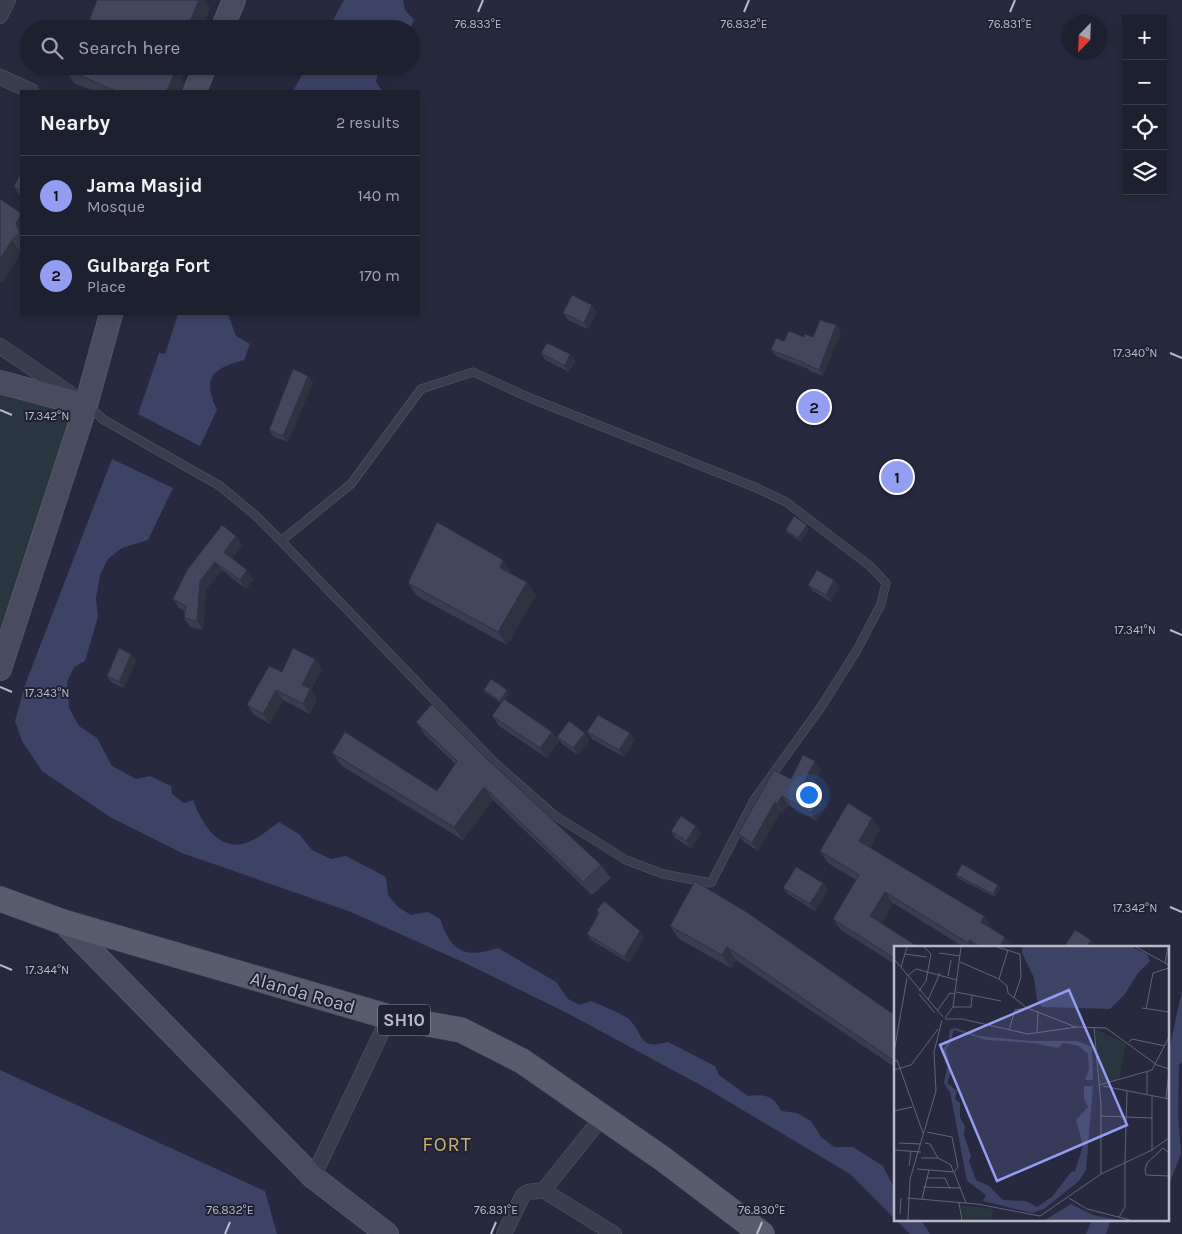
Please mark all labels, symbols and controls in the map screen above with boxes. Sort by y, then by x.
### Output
north arrow [1062,15,1107,60]
map controls [1122,15,1167,195]
button: + [1122,15,1167,60]
text: 76.833°E [454,17,502,31]
text: 76.832°E [721,17,767,31]
text: 76.831°E [988,17,1032,31]
search box [20,20,420,75]
icon: search [38,34,66,62]
text: Search here [78,37,180,59]
button: − [1122,60,1167,105]
button: locate [1122,105,1167,150]
text: Nearby [40,111,110,135]
text: 2 results [336,113,400,132]
button: layers [1122,150,1167,195]
text: Jama Masjid [87,175,203,197]
text: 1 [53,186,59,205]
text: 140 m [358,186,400,205]
text: Mosque [87,197,145,216]
text: Gulbarga Fort [87,255,210,277]
text: 2 [51,266,61,285]
text: 170 m [359,266,400,285]
text: Place [87,277,126,296]
text: 17.340°N [1113,346,1157,360]
pin: 2 [798,388,830,426]
text: 17.342°N [25,409,69,423]
pin: 1 [881,458,913,496]
text: 17.341°N [1114,623,1156,637]
text: 17.343°N [25,686,69,700]
your location [796,782,822,808]
text: 17.342°N [1113,901,1157,915]
inset map [894,946,1170,1222]
text: 17.344°N [25,963,69,977]
street label: Alanda Road [248,967,358,1018]
road number: SH10 [378,1004,430,1036]
district label: FORT [422,1133,472,1156]
text: 76.832°E [207,1203,253,1217]
text: 76.831°E [474,1203,518,1217]
text: 76.830°E [738,1203,786,1217]

